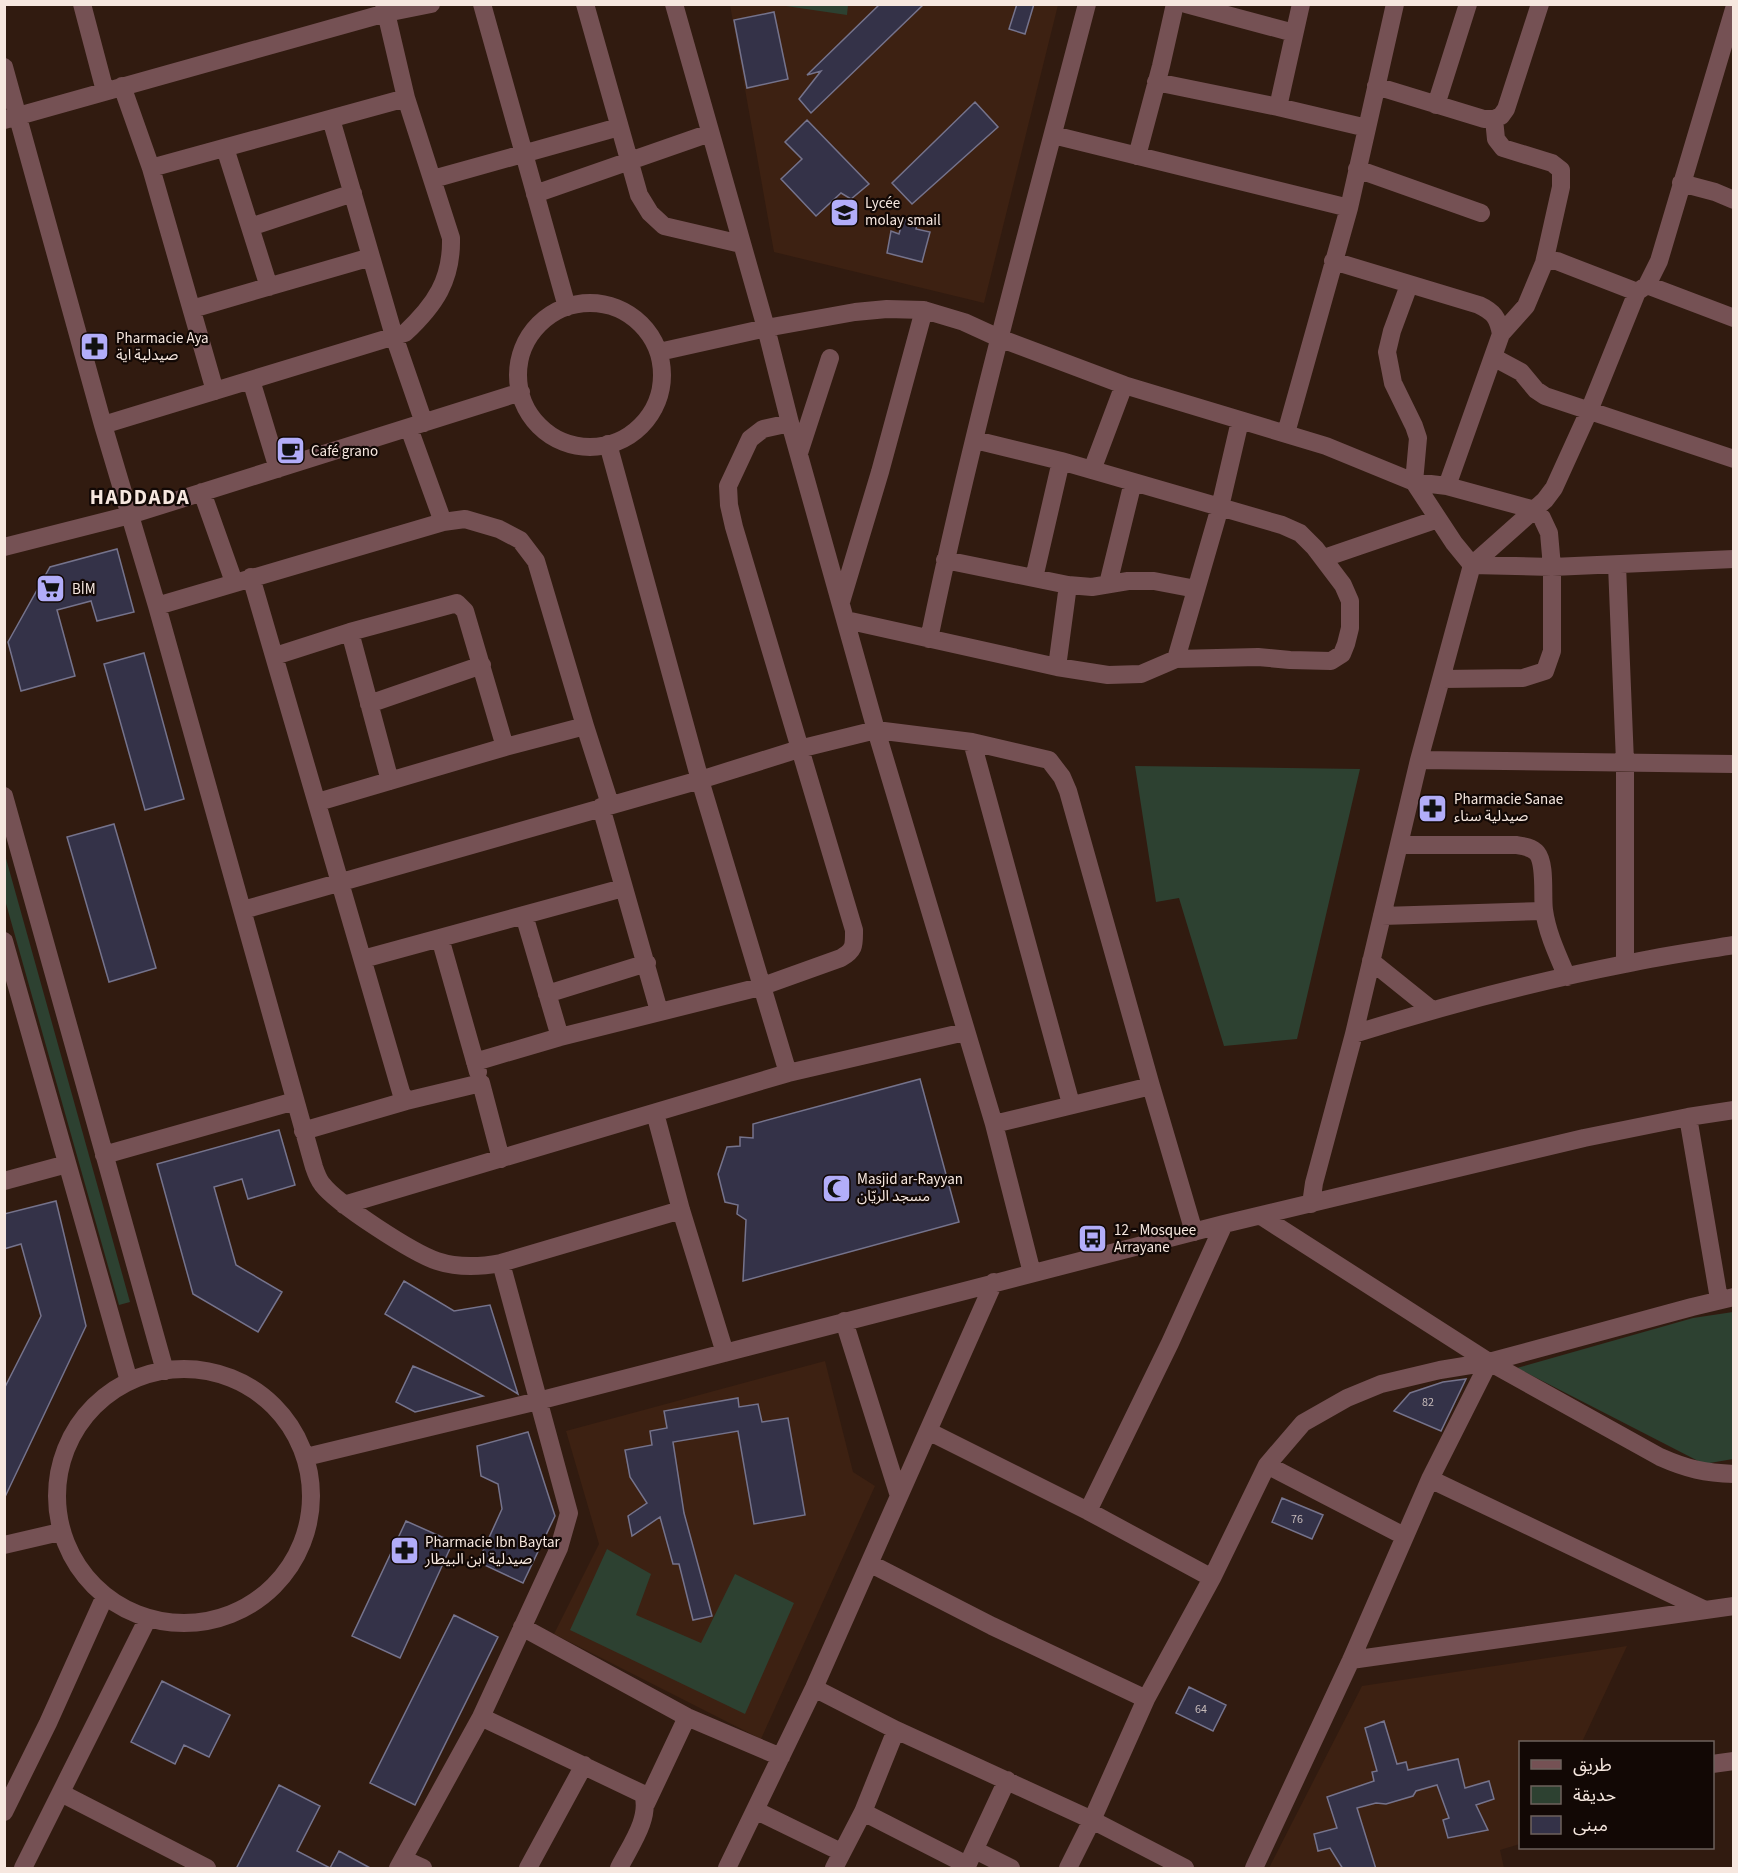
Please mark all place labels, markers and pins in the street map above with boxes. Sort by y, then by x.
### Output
place label: Lycée molay smail [865,193,941,231]
school or university icon: Lycée molay smail [828,196,860,228]
place label: Pharmacie Aya صيدلية اية [116,328,209,366]
pharmacy icon: Pharmacie Aya صيدلية اية [79,331,111,363]
cafe icon: Café grano [274,435,306,467]
place label: Café grano [311,441,378,462]
supermarket icon: BİM [35,573,67,605]
place label: BİM [72,579,96,600]
place label: Pharmacie Sanae صيدلية سناء [1454,789,1563,827]
pharmacy icon: Pharmacie Sanae صيدلية سناء [1417,792,1449,824]
place label: Masjid ar-Rayyan مسجد الريّان [857,1169,963,1207]
mosque icon: Masjid ar-Rayyan مسجد الريّان [820,1172,852,1204]
place label: 12 - Mosquee Arrayane [1114,1220,1196,1258]
bus stop icon: 12 - Mosquee Arrayane [1077,1223,1109,1255]
place label: Pharmacie Ibn Baytar صيدلية ابن البيطار [424,1532,561,1570]
pharmacy icon: Pharmacie Ibn Baytar صيدلية ابن البيطار [388,1535,420,1567]

